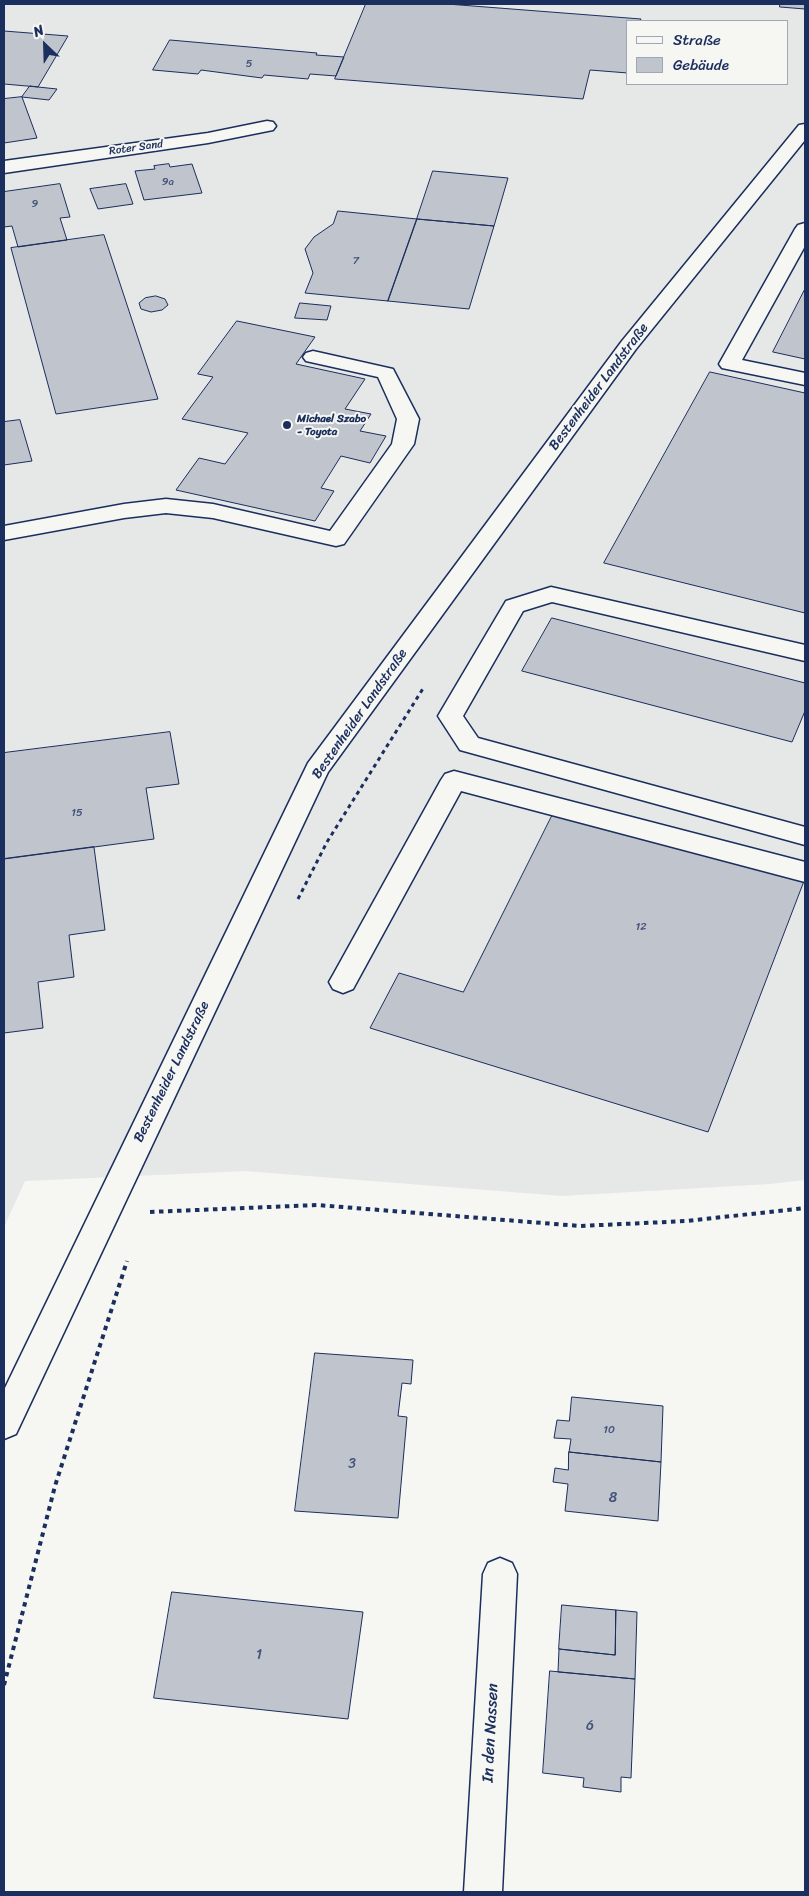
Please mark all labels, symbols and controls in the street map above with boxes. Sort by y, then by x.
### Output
text: N [29,17,48,44]
north arrow [20,20,70,70]
legend [626,20,789,85]
text: Straße [673,27,721,53]
text: Gebäude [673,52,729,78]
house number: 5 [246,57,252,71]
street label: Roter Sand [108,138,164,158]
house number: 9a [162,175,174,189]
house number: 9 [32,197,38,211]
house number: 7 [353,254,359,268]
street label: Bestenheider Landstraße [546,320,652,454]
place label: Michael Szabo - Toyota [297,412,366,438]
marker: Michael Szabo - Toyota [281,419,293,431]
street label: Bestenheider Landstraße [309,646,411,782]
house number: 15 [71,806,83,820]
house number: 12 [635,920,647,934]
street label: Bestenheider Landstraße [131,999,213,1145]
house number: 10 [603,1423,615,1437]
house number: 3 [348,1456,356,1472]
house number: 8 [609,1490,617,1506]
house number: 1 [256,1647,262,1663]
street label: In den Nassen [479,1683,503,1783]
house number: 6 [586,1718,594,1734]

